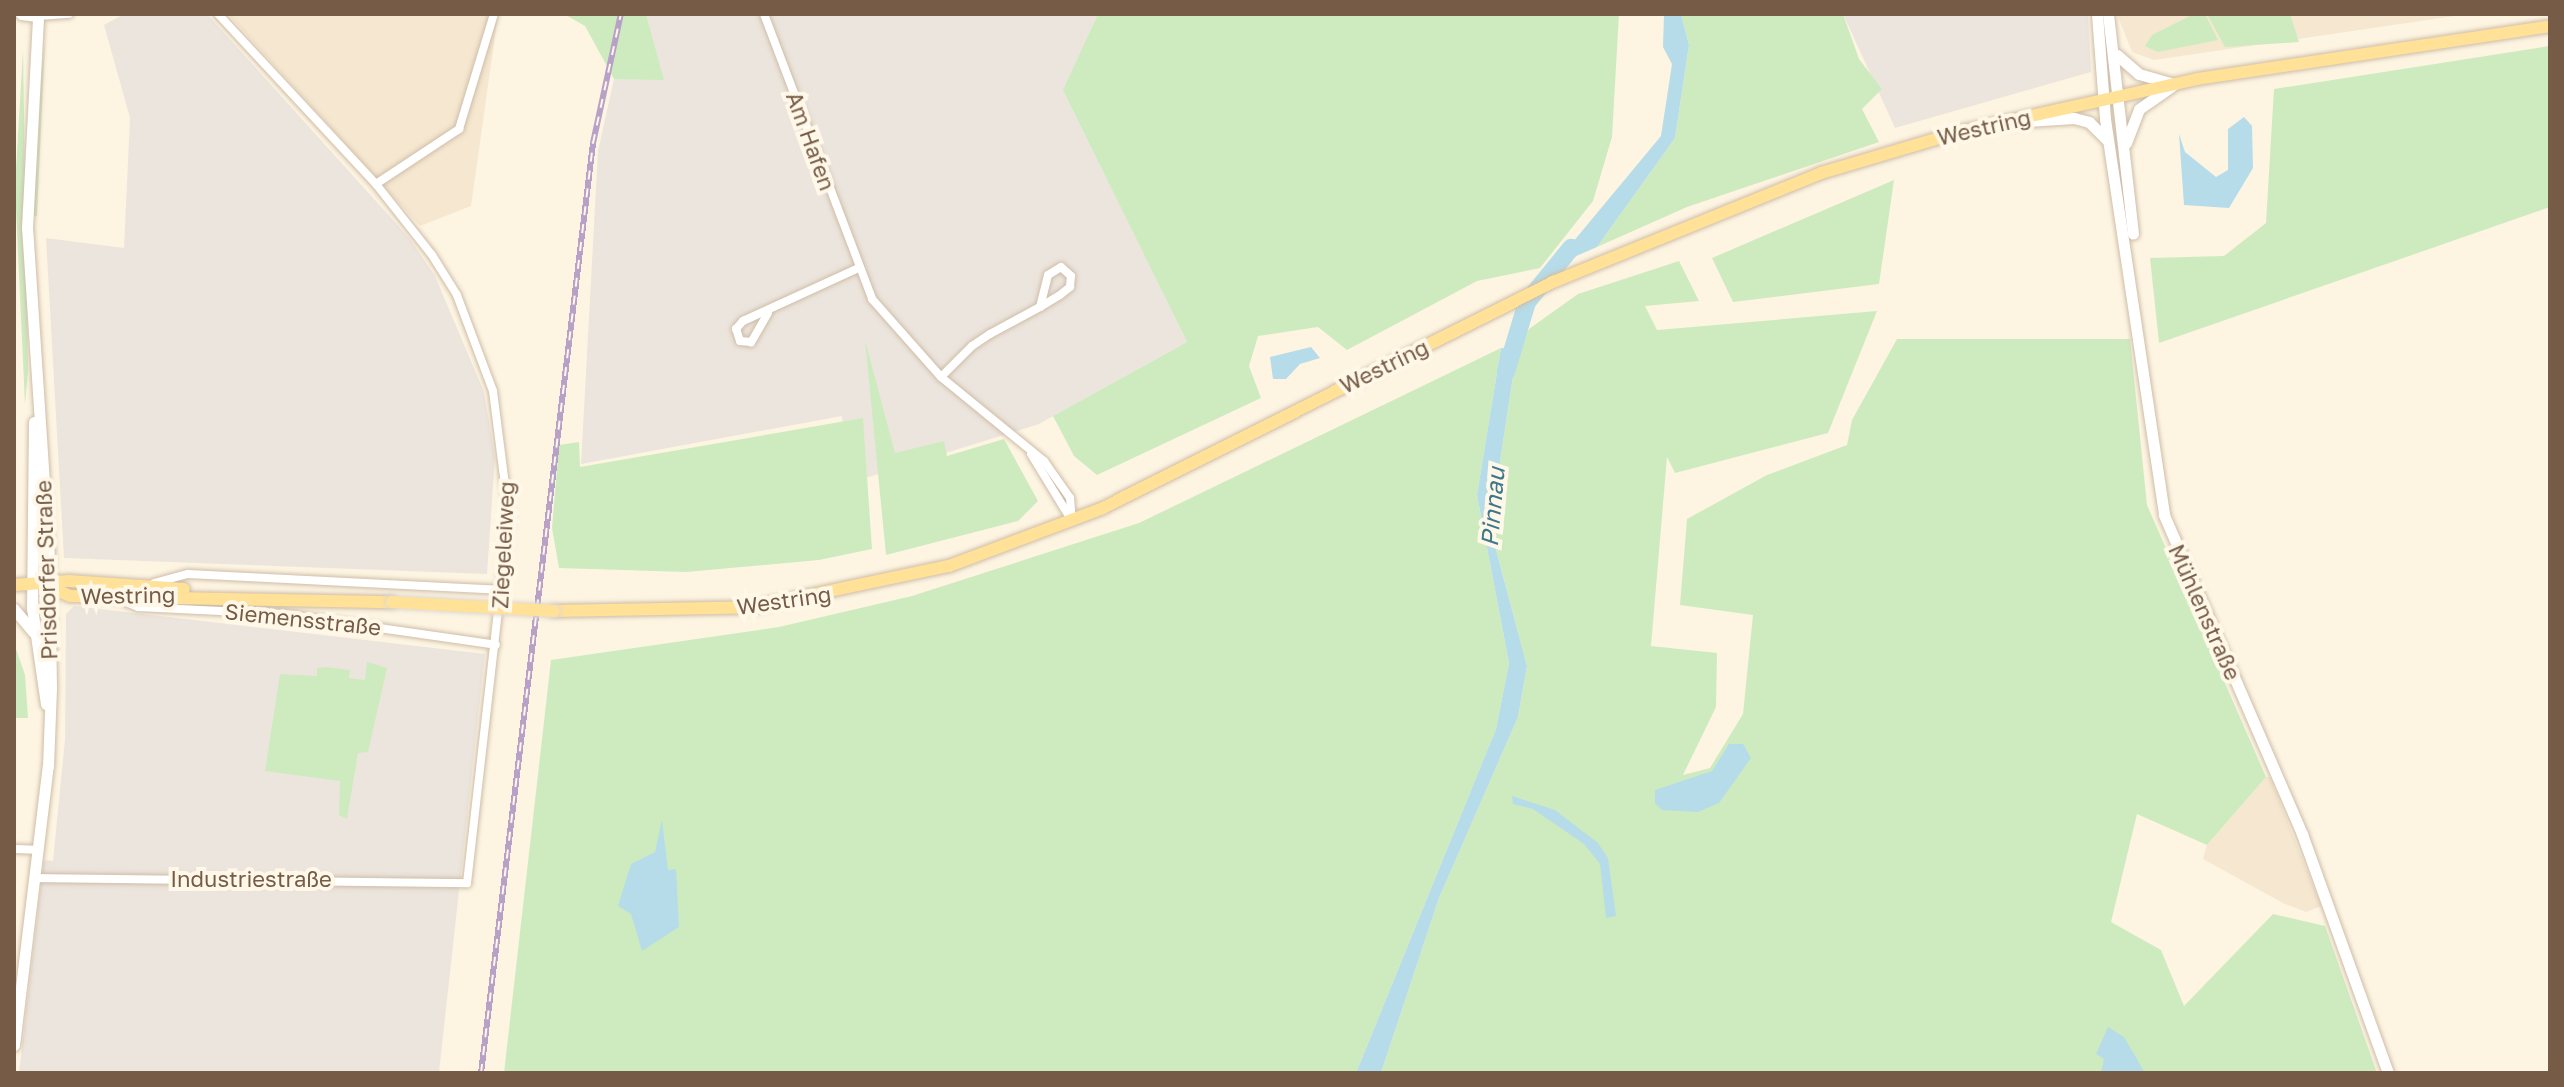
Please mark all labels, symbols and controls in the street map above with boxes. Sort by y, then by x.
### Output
street label: Am Hafen [781,88,841,194]
street label: Westring [1935,103,2033,151]
street label: Westring [1336,333,1432,399]
water label: Pinnau [1474,466,1510,548]
street label: Prisdorfer Straße [30,480,62,660]
street label: Ziegeleiweg [486,481,520,609]
street label: Mühlenstraße [2163,540,2247,684]
street label: Westring [735,580,833,620]
street label: Westring [80,581,176,609]
street label: Siemensstraße [224,598,382,640]
street label: Industriestraße [170,866,332,892]

